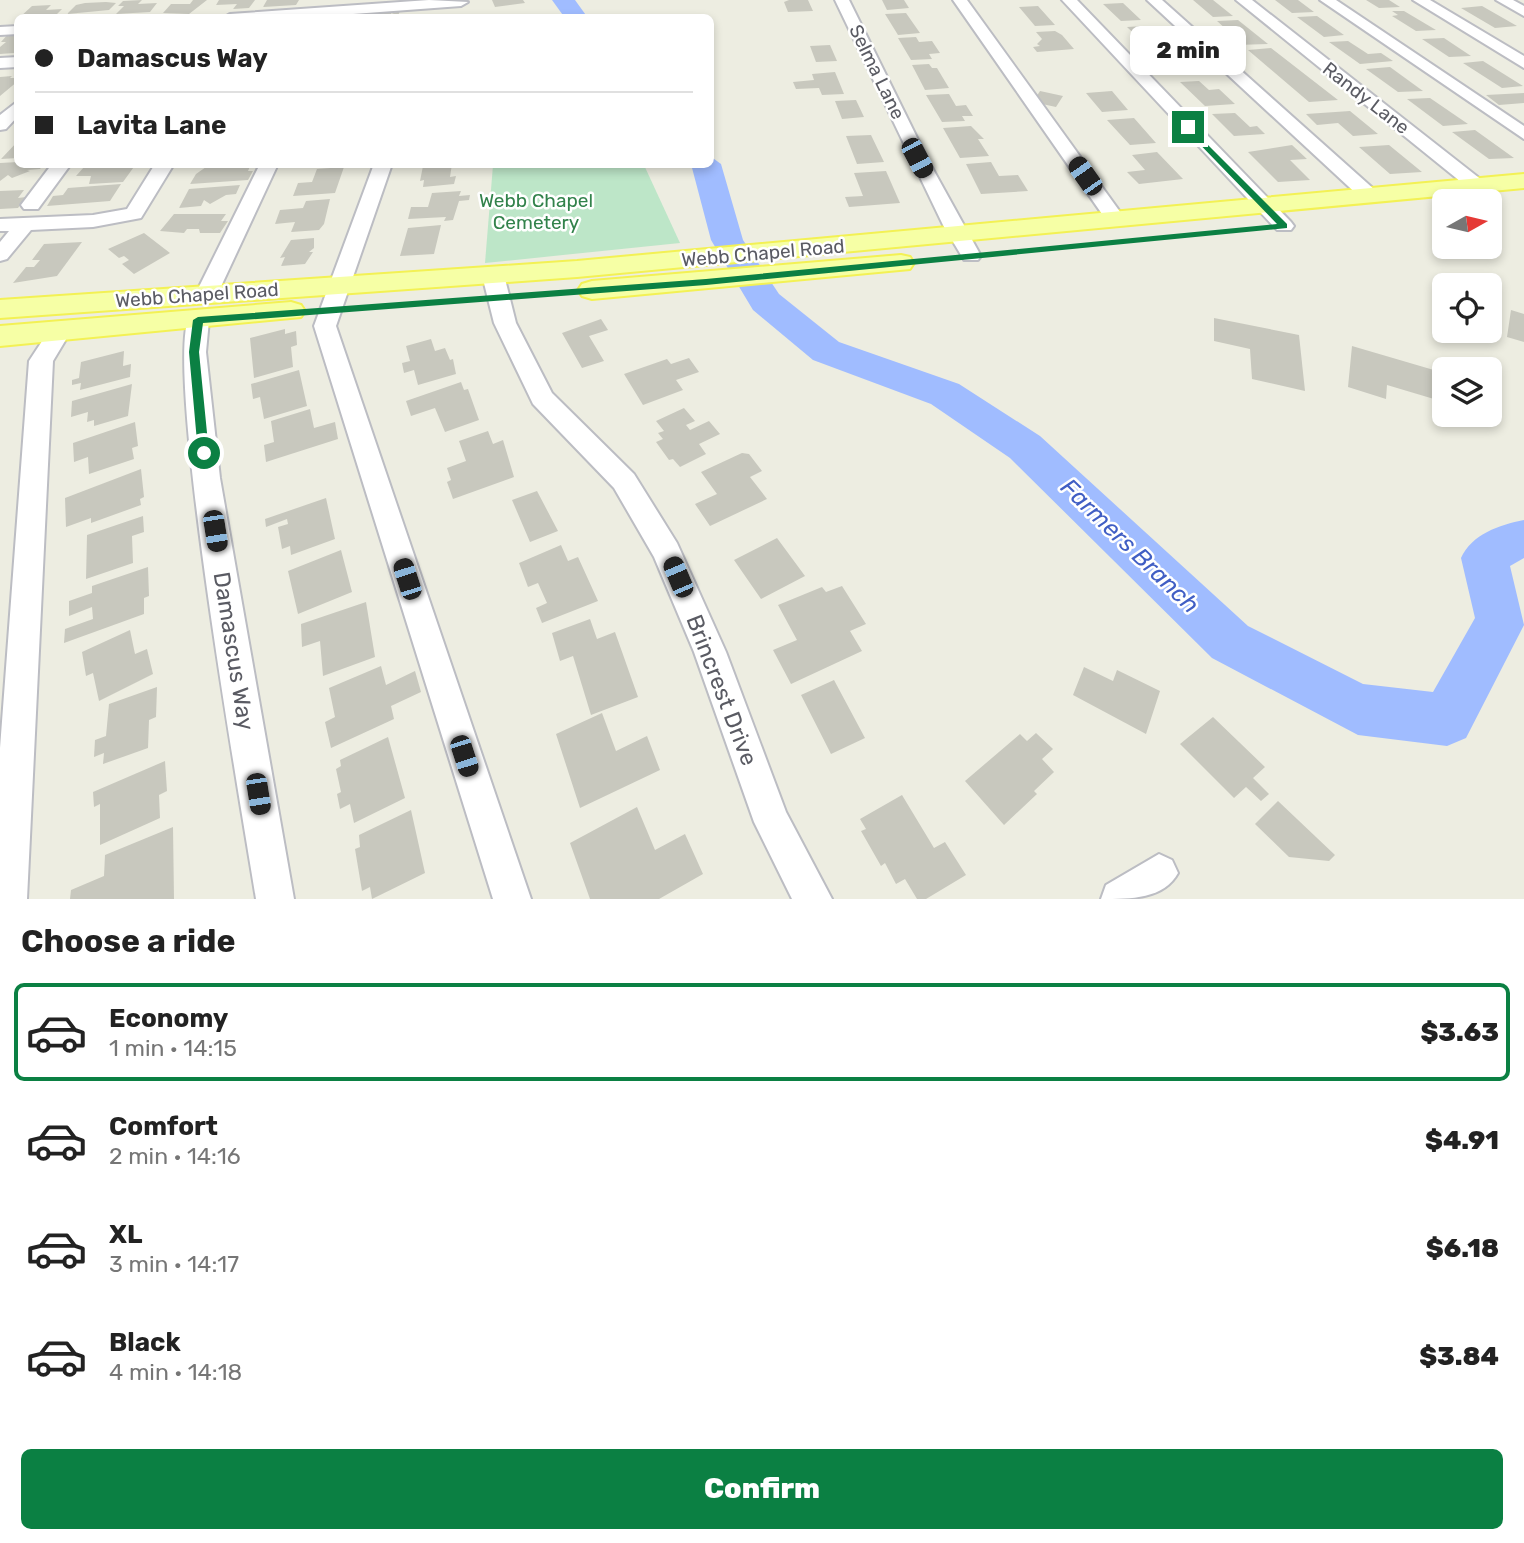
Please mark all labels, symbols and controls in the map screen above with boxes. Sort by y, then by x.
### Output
street label: Selma Lane [844,21,910,123]
callout: 2 min [1130,25,1246,74]
text: 2 min [1156,36,1220,64]
text: Damascus Way [77,43,268,74]
street label: Randy Lane [1318,57,1414,139]
text: Lavita Lane [77,110,226,141]
route end [1172,111,1204,143]
car [898,135,937,181]
car [1065,153,1106,199]
park label: Webb Chapel Cemetery [479,189,593,234]
north arrow [1432,189,1502,259]
map controls [1432,189,1502,427]
street label: Webb Chapel Road [680,234,846,272]
button: locate [1432,273,1502,343]
street label: Webb Chapel Road [115,278,279,312]
button: layers [1432,357,1502,427]
route start [188,437,220,469]
water label: Farmers Branch [1055,473,1205,619]
car [202,509,229,553]
car [661,554,696,600]
car [391,556,424,602]
street label: Damascus Way [208,570,260,732]
street label: Brincrest Drive [680,611,764,769]
car [448,733,481,779]
car [245,772,272,816]
text: Choose a ride [21,922,235,960]
icon: car [25,1001,88,1064]
text: Economy [109,1003,228,1034]
text: $3.63 [1420,1017,1499,1048]
text: 1 min · 14:15 [109,1034,237,1062]
icon: car [25,1109,88,1172]
text: Comfort [109,1111,218,1142]
text: $4.91 [1425,1125,1499,1156]
text: 2 min · 14:16 [109,1142,241,1170]
icon: car [25,1217,88,1280]
text: XL [109,1219,142,1250]
text: $6.18 [1426,1233,1499,1264]
text: 3 min · 14:17 [109,1250,239,1278]
icon: car [25,1325,88,1388]
text: Black [109,1327,181,1358]
text: $3.84 [1419,1341,1499,1372]
text: 4 min · 14:18 [109,1358,242,1386]
button: Confirm [21,1449,1503,1529]

